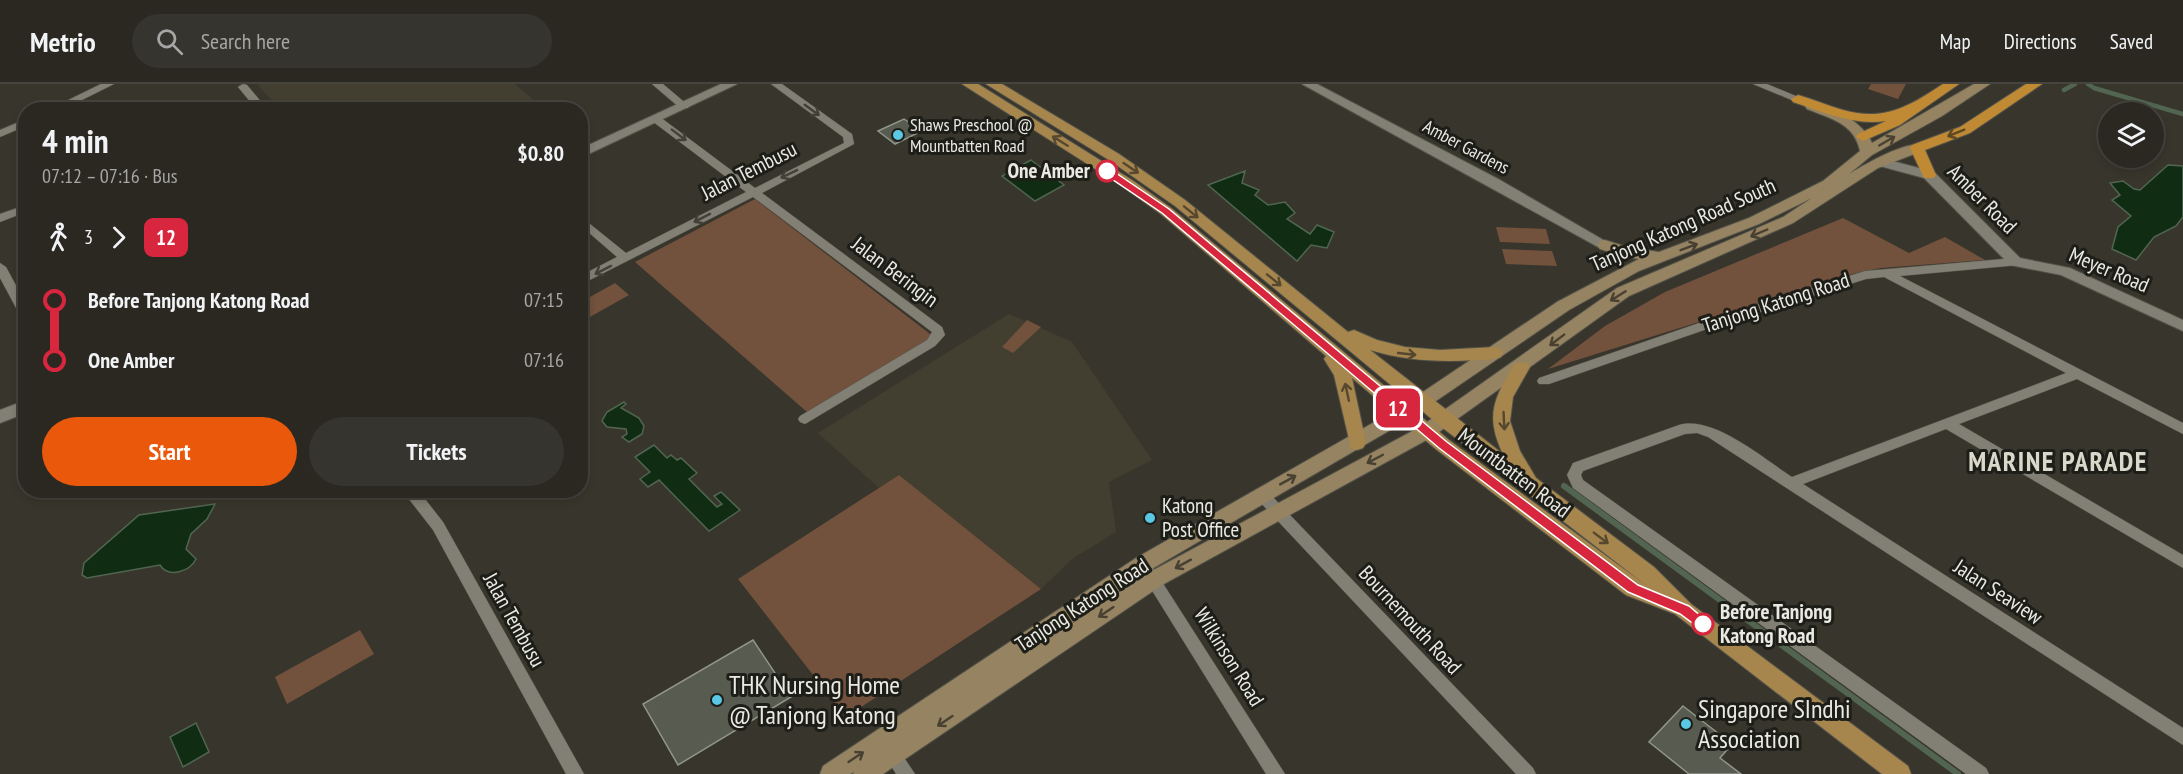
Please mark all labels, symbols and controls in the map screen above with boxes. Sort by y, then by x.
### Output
search box [132,14,552,68]
text: Metrio [30,23,96,60]
icon: search [153,25,186,58]
text: Search here [201,27,290,55]
text: Map [1940,28,1971,55]
text: Directions [2004,28,2077,55]
text: Saved [2110,28,2153,55]
map controls [2098,102,2164,168]
button: layers [2098,102,2164,168]
one-way arrow [803,104,819,116]
place label: Shaws Preschool @ Mountbatten Road [910,113,1033,157]
street label: Amber Gardens [1419,114,1513,179]
text: 4 min [42,119,109,162]
marker: Shaws Preschool @ Mountbatten Road [891,128,905,142]
one-way arrow [1948,128,1966,139]
one-way arrow [670,129,686,141]
one-way arrow [1052,134,1069,146]
one-way arrow [1878,134,1895,146]
street label: Jalan Tembusu [695,135,801,207]
text: $0.80 [517,139,564,167]
place label: One Amber [1007,157,1091,184]
street label: Amber Road [1942,158,2023,239]
marker: One Amber [1096,160,1118,182]
one-way arrow [1123,162,1139,174]
text: 07:12 – 07:16 · Bus [42,163,177,189]
one-way arrow [781,169,799,180]
street label: Tanjong Katong Road South [1586,172,1780,278]
one-way arrow [1182,205,1198,218]
one-way arrow [694,213,712,224]
icon: walk [42,221,75,254]
icon: forward [102,221,135,254]
text: 3 [84,224,93,250]
text: 12 [156,224,176,251]
one-way arrow [1751,228,1769,239]
street label: Jalan Beringin [846,230,944,313]
one-way arrow [1679,241,1698,252]
street label: Meyer Road [2065,241,2153,298]
one-way arrow [594,264,612,276]
street label: Tanjong Katong Road [1699,266,1853,339]
one-way arrow [1266,273,1282,286]
text: Before Tanjong Katong Road [88,286,309,314]
text: 07:15 [524,287,564,313]
one-way arrow [1610,290,1627,302]
one-way arrow [1549,333,1565,346]
text: One Amber [88,346,174,374]
text: 07:16 [524,347,564,373]
one-way arrow [1396,349,1416,360]
one-way arrow [1341,383,1352,403]
line badge: 12 [1371,388,1425,428]
text: 12 [1388,395,1408,422]
one-way arrow [1498,410,1509,430]
button: Start [42,417,297,486]
button: Tickets [309,417,564,486]
street label: Mountbatten Road [1453,422,1576,524]
district label: MARINE PARADE [1968,444,2148,478]
one-way arrow [1366,454,1384,465]
one-way arrow [1279,474,1296,486]
place label: Katong Post Office [1162,492,1239,543]
marker: Katong Post Office [1143,511,1157,525]
one-way arrow [1592,532,1608,545]
street label: Tanjong Katong Road [1010,552,1153,658]
street label: Jalan Seaview [1948,552,2048,630]
one-way arrow [1174,559,1192,570]
street label: Bournemouth Road [1353,560,1468,680]
street label: Jalan Tembusu [477,567,551,672]
place label: Before Tanjong Katong Road [1720,598,1832,649]
street label: Wilkinson Road [1189,602,1270,711]
one-way arrow [1099,606,1115,618]
marker: Before Tanjong Katong Road [1692,613,1714,635]
place label: THK Nursing Home @ Tanjong Katong [729,668,900,731]
place label: Singapore SIndhi Association [1698,692,1851,755]
marker: THK Nursing Home @ Tanjong Katong [710,693,724,707]
one-way arrow [936,715,953,728]
marker: Singapore SIndhi Association [1679,717,1693,731]
one-way arrow [847,751,864,763]

